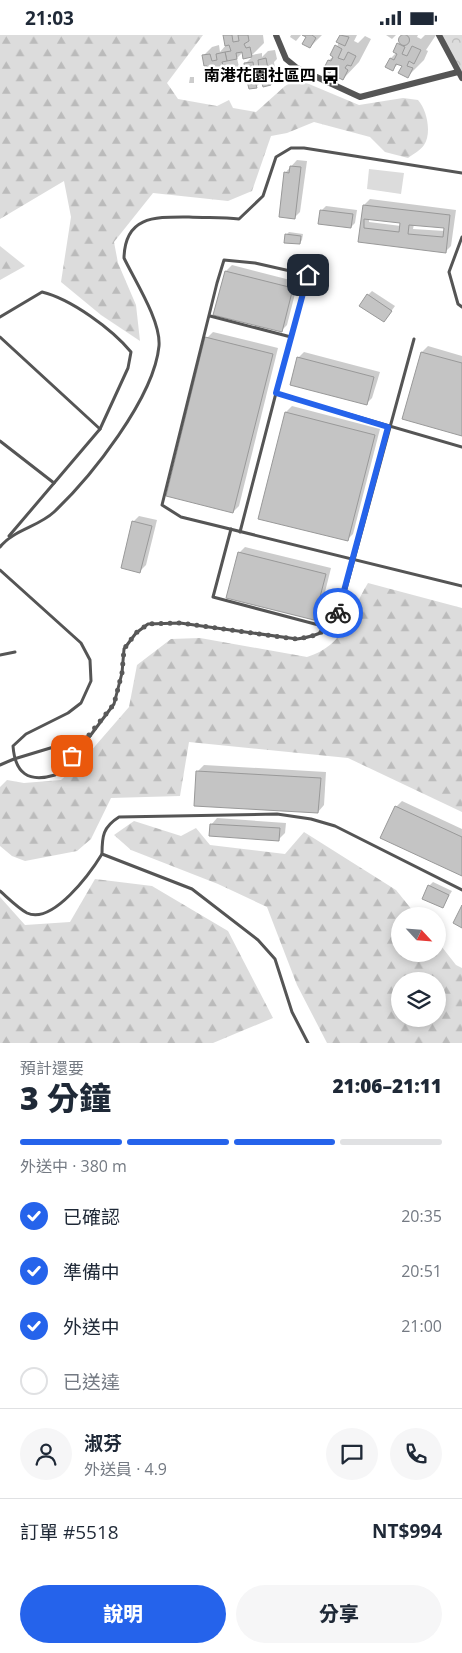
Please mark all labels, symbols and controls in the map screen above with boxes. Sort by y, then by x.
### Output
text: 21:03 [25,5,74,31]
place label: 南港花園社區四 [204,64,316,86]
bus stop icon: 南港花園社區四 [320,65,340,85]
pin [287,254,329,296]
icon: home [294,261,322,289]
courier [313,588,363,638]
icon: bike [324,599,352,627]
pin [51,735,93,777]
icon: bag [58,742,86,770]
north arrow [391,907,446,963]
map controls [391,907,446,1027]
button: layers [391,972,446,1027]
text: 預計還要 [20,1057,84,1079]
text: 21:06–21:11 [332,1073,442,1099]
text: 3 分鐘 [20,1076,111,1119]
text: 外送中 · 380 m [20,1155,127,1177]
icon: check [20,1202,48,1230]
text: 已確認 [63,1204,120,1230]
text: 20:35 [401,1205,442,1227]
icon: check [20,1257,48,1285]
text: 準備中 [63,1259,120,1285]
text: 20:51 [401,1260,442,1282]
icon: check [20,1312,48,1340]
text: 外送中 [63,1314,120,1340]
text: 21:00 [401,1315,442,1337]
text: 已送達 [63,1369,120,1395]
button: person [20,1428,72,1480]
button: chat [326,1428,378,1480]
button: phone [390,1428,442,1480]
text: 淑芬 [84,1430,122,1456]
text: 外送員 · 4.9 [84,1458,167,1480]
text: NT$994 [372,1518,442,1544]
text: 訂單 #5518 [20,1519,119,1545]
button: 說明 [20,1585,226,1643]
button: 分享 [236,1585,442,1643]

